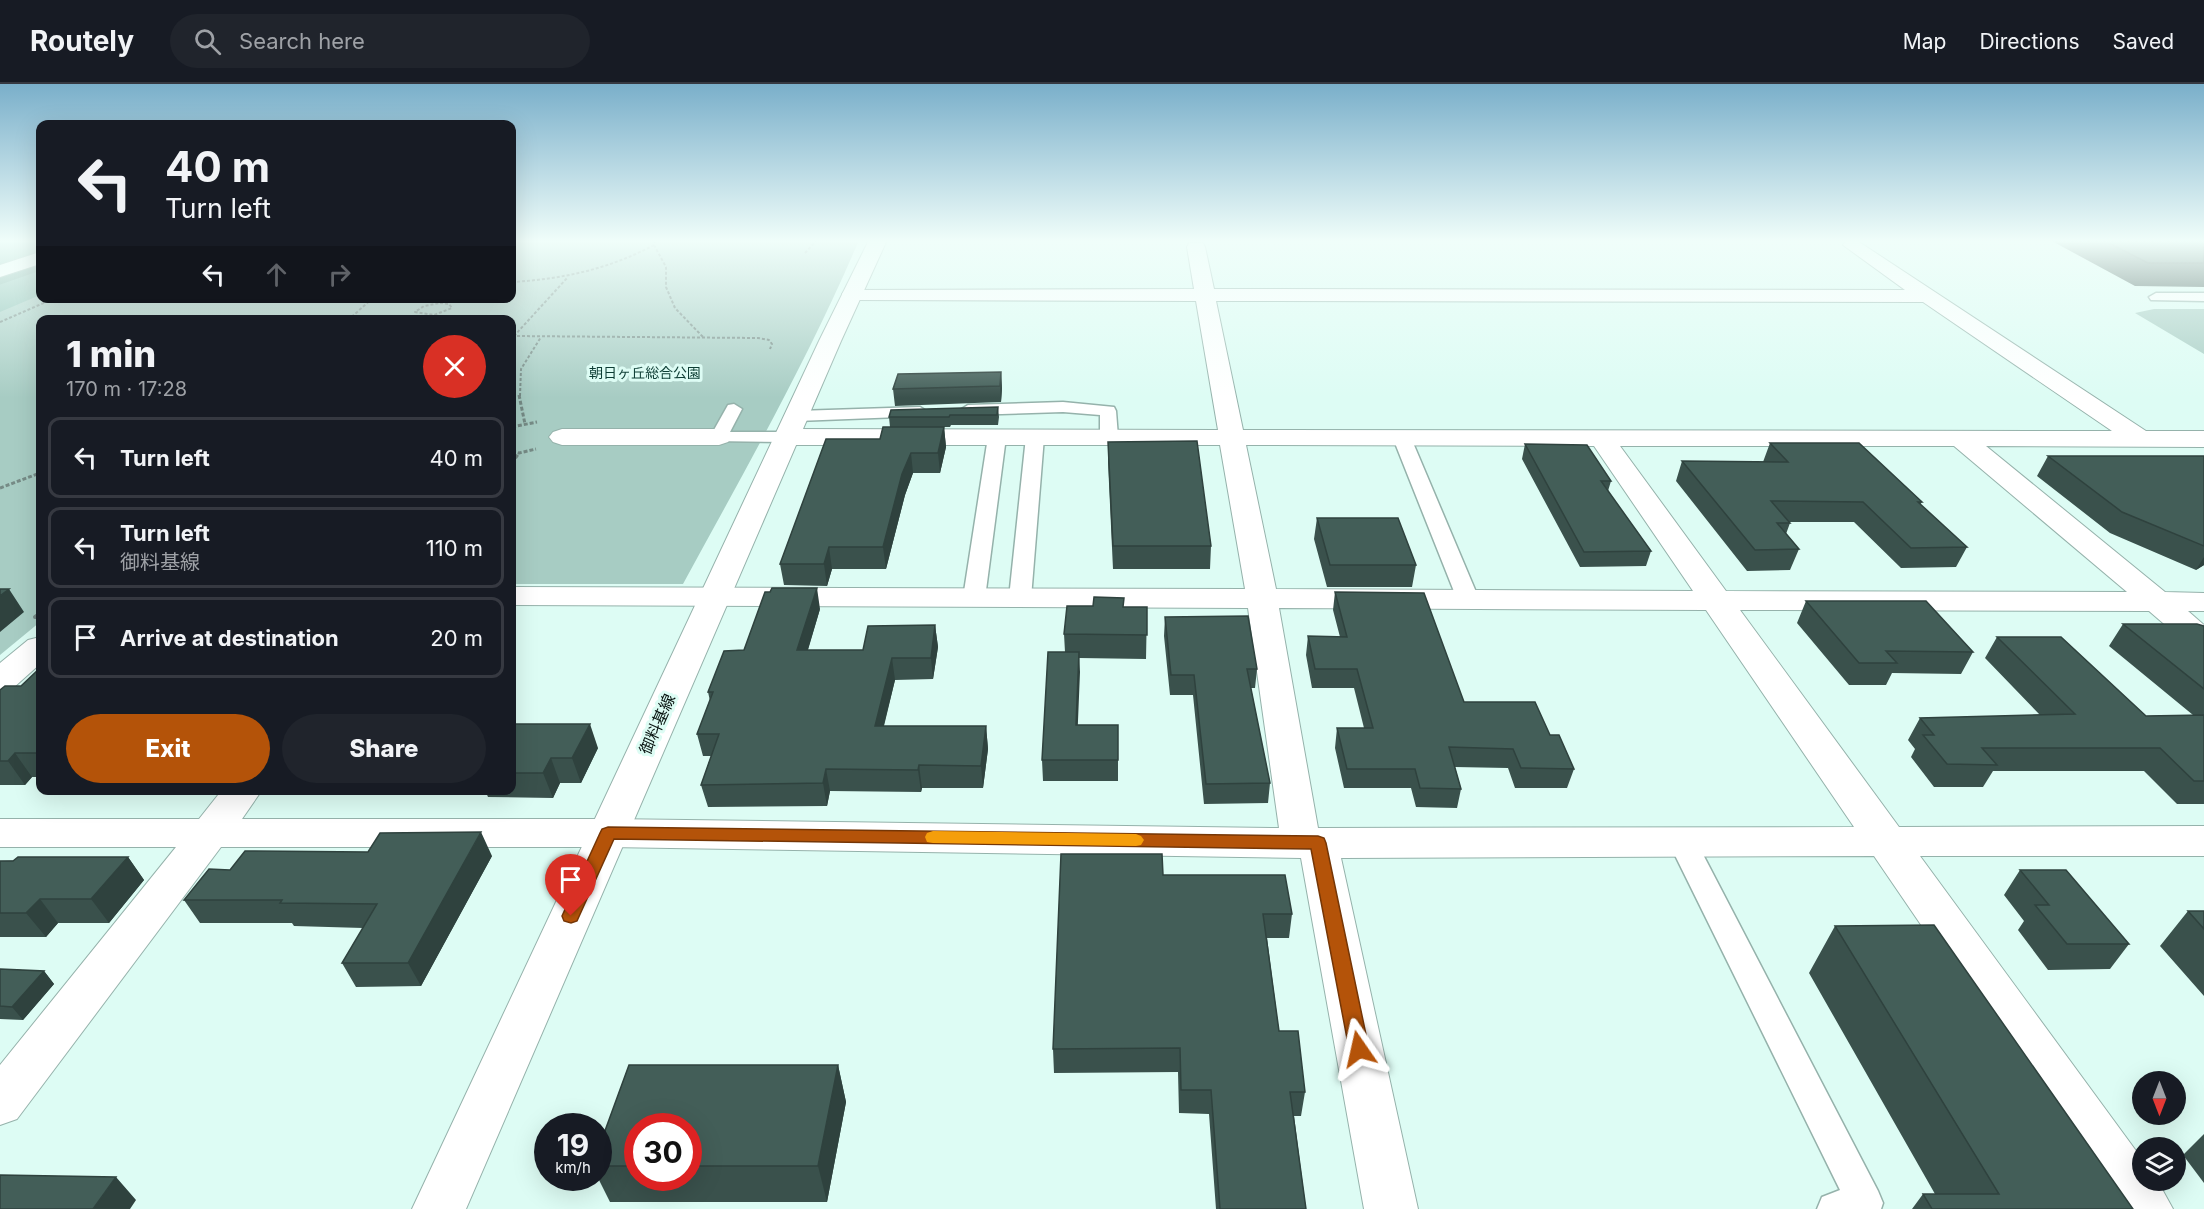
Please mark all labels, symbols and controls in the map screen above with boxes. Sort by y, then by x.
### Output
search box [170,14,590,68]
text: Routely [30,24,134,58]
icon: search [191,25,224,58]
text: Search here [239,28,365,54]
text: Map [1903,29,1946,54]
text: Directions [1979,29,2080,54]
text: Saved [2113,29,2174,54]
text: 40 m [165,141,270,192]
icon: left [66,144,144,222]
text: Turn left [165,192,271,225]
icon: left [197,258,230,291]
icon: ahead [260,258,293,291]
icon: right [323,258,356,291]
text: 1 min [66,332,156,376]
button: close [423,335,486,398]
park label: 朝日ヶ丘総合公園 [589,364,701,381]
text: 170 m · 17:28 [66,377,187,401]
icon: left [69,441,102,474]
text: Turn left [120,445,210,471]
text: 40 m [429,445,483,471]
text: Turn left [120,520,210,546]
icon: left [69,531,102,564]
text: 110 m [426,535,483,561]
text: 御料基線 [120,550,200,574]
icon: arrive [69,621,102,654]
text: Arrive at destination [120,625,339,651]
text: 20 m [430,625,483,651]
street label: 御料基線 [635,691,679,757]
button: Exit [66,714,270,783]
button: Share [282,714,486,783]
pin [545,854,596,916]
icon: arrive [554,863,587,896]
position arrow [1327,1017,1391,1081]
north arrow [2132,1071,2186,1125]
map controls [2132,1071,2186,1191]
speed limit sign: 30 [624,1113,702,1191]
text: 19 [557,1127,589,1163]
button: layers [2132,1137,2186,1191]
text: km/h [555,1158,591,1177]

